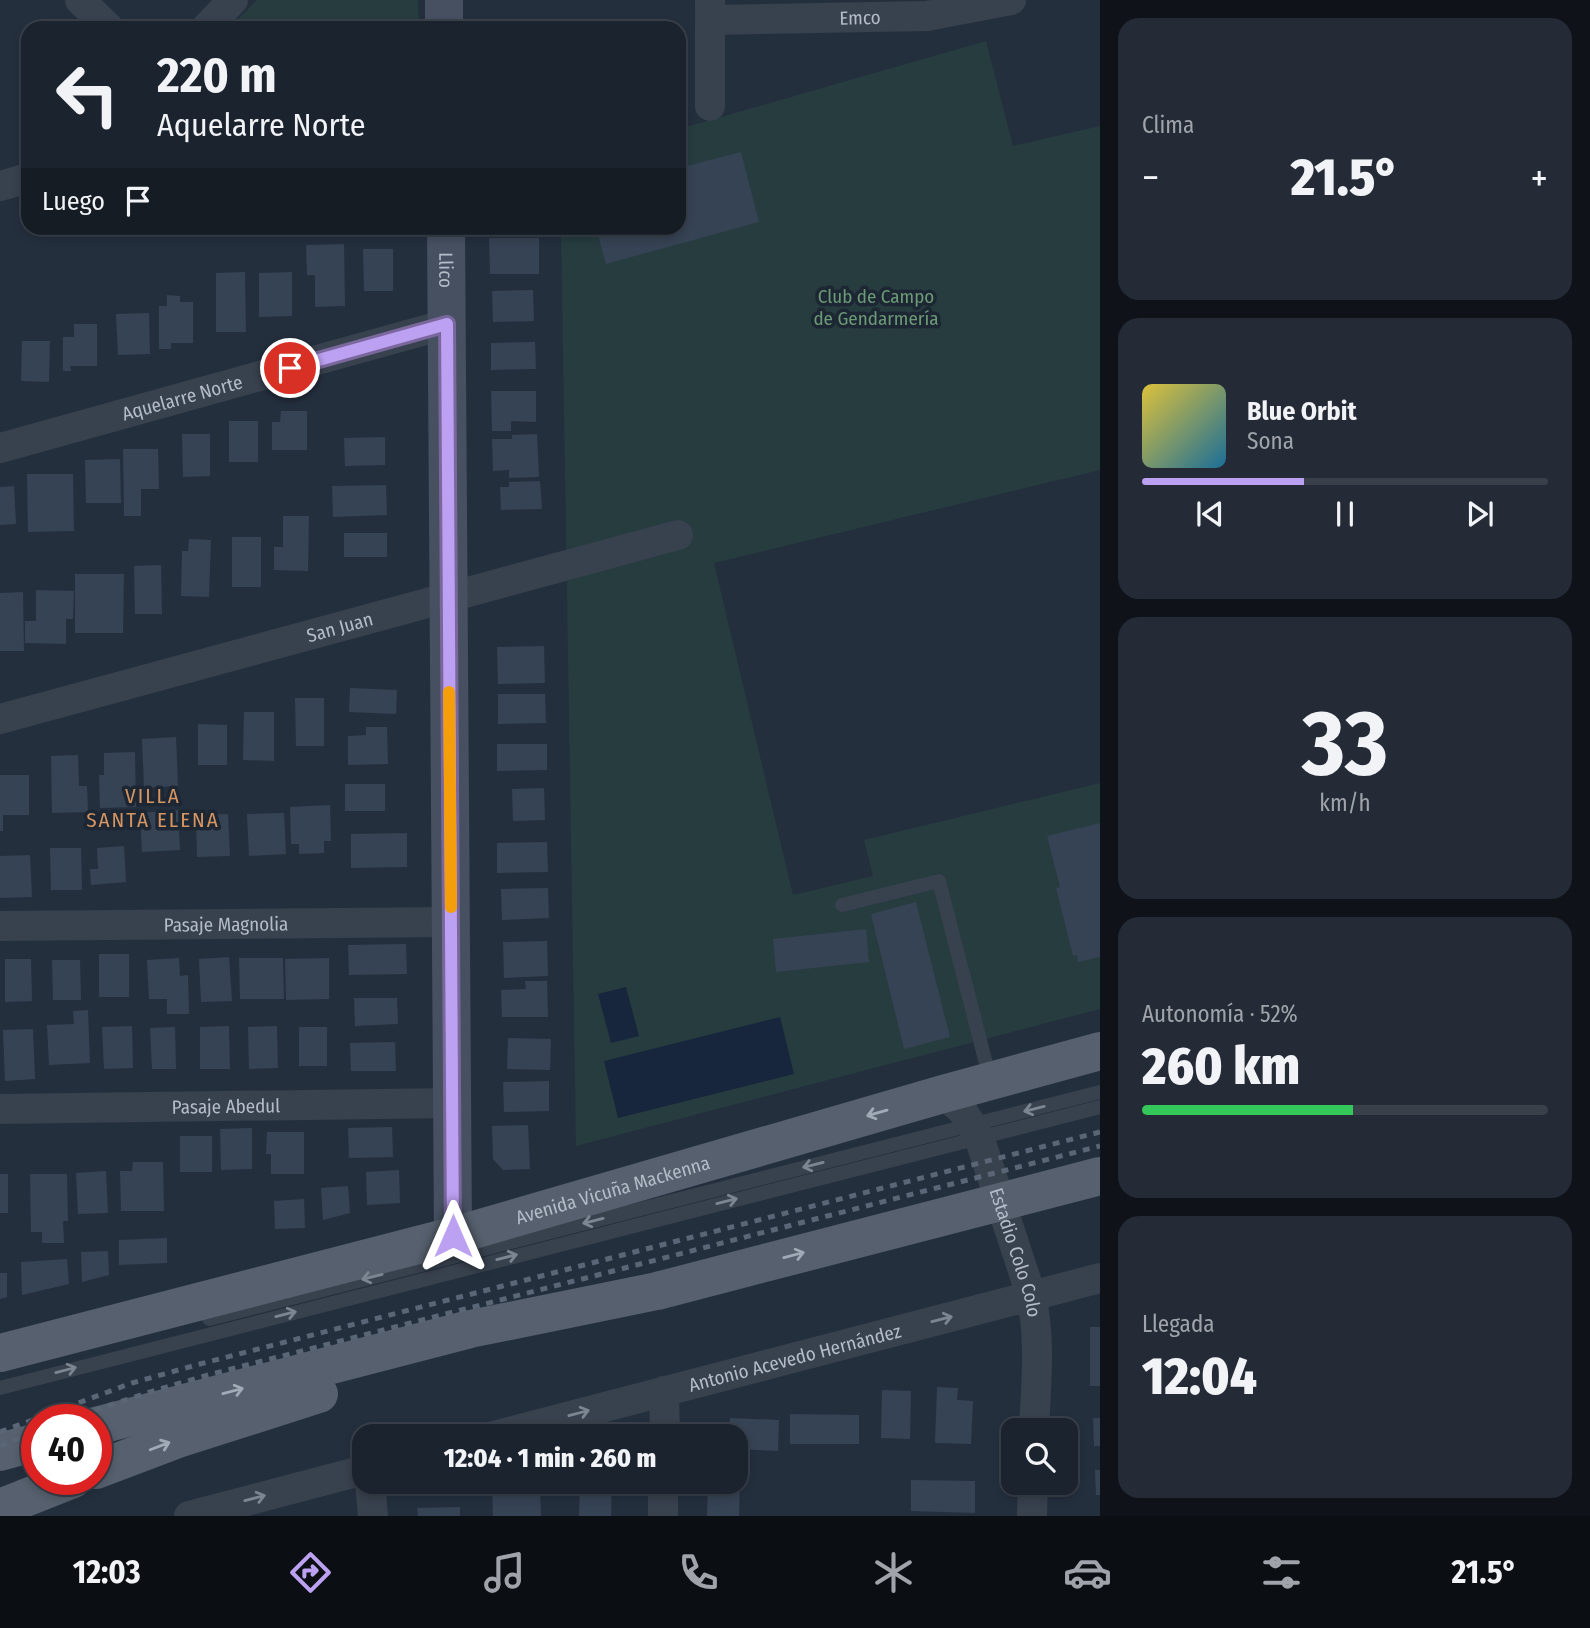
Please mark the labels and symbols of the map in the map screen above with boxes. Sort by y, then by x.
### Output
street label: Emco [839,6,881,30]
street label: Llico [434,252,457,288]
park label: Club de Campo de Gendarmería [813,285,939,330]
pin [260,338,320,398]
street label: Aquelarre Norte [119,370,245,426]
street label: San Juan [304,607,376,647]
district label: VILLA SANTA ELENA [86,783,220,833]
street label: Pasaje Magnolia [164,912,288,937]
street label: Pasaje Abedul [172,1094,280,1119]
one-way arrow [1023,1103,1046,1116]
one-way arrow [867,1107,889,1120]
street label: Avenida Vicuña Mackenna [513,1151,713,1229]
one-way arrow [802,1159,825,1172]
street label: Estadio Colo Colo [984,1185,1046,1319]
one-way arrow [715,1194,738,1207]
position arrow [416,1199,490,1273]
one-way arrow [582,1215,605,1228]
one-way arrow [782,1248,805,1261]
one-way arrow [495,1250,518,1263]
one-way arrow [362,1271,384,1284]
one-way arrow [274,1307,297,1320]
one-way arrow [930,1312,953,1325]
street label: Antonio Acevedo Hernández [686,1319,904,1397]
one-way arrow [54,1363,77,1376]
one-way arrow [222,1384,244,1397]
speed limit sign: 40 [21,1404,112,1495]
one-way arrow [568,1406,590,1419]
one-way arrow [149,1438,170,1451]
one-way arrow [244,1491,266,1504]

